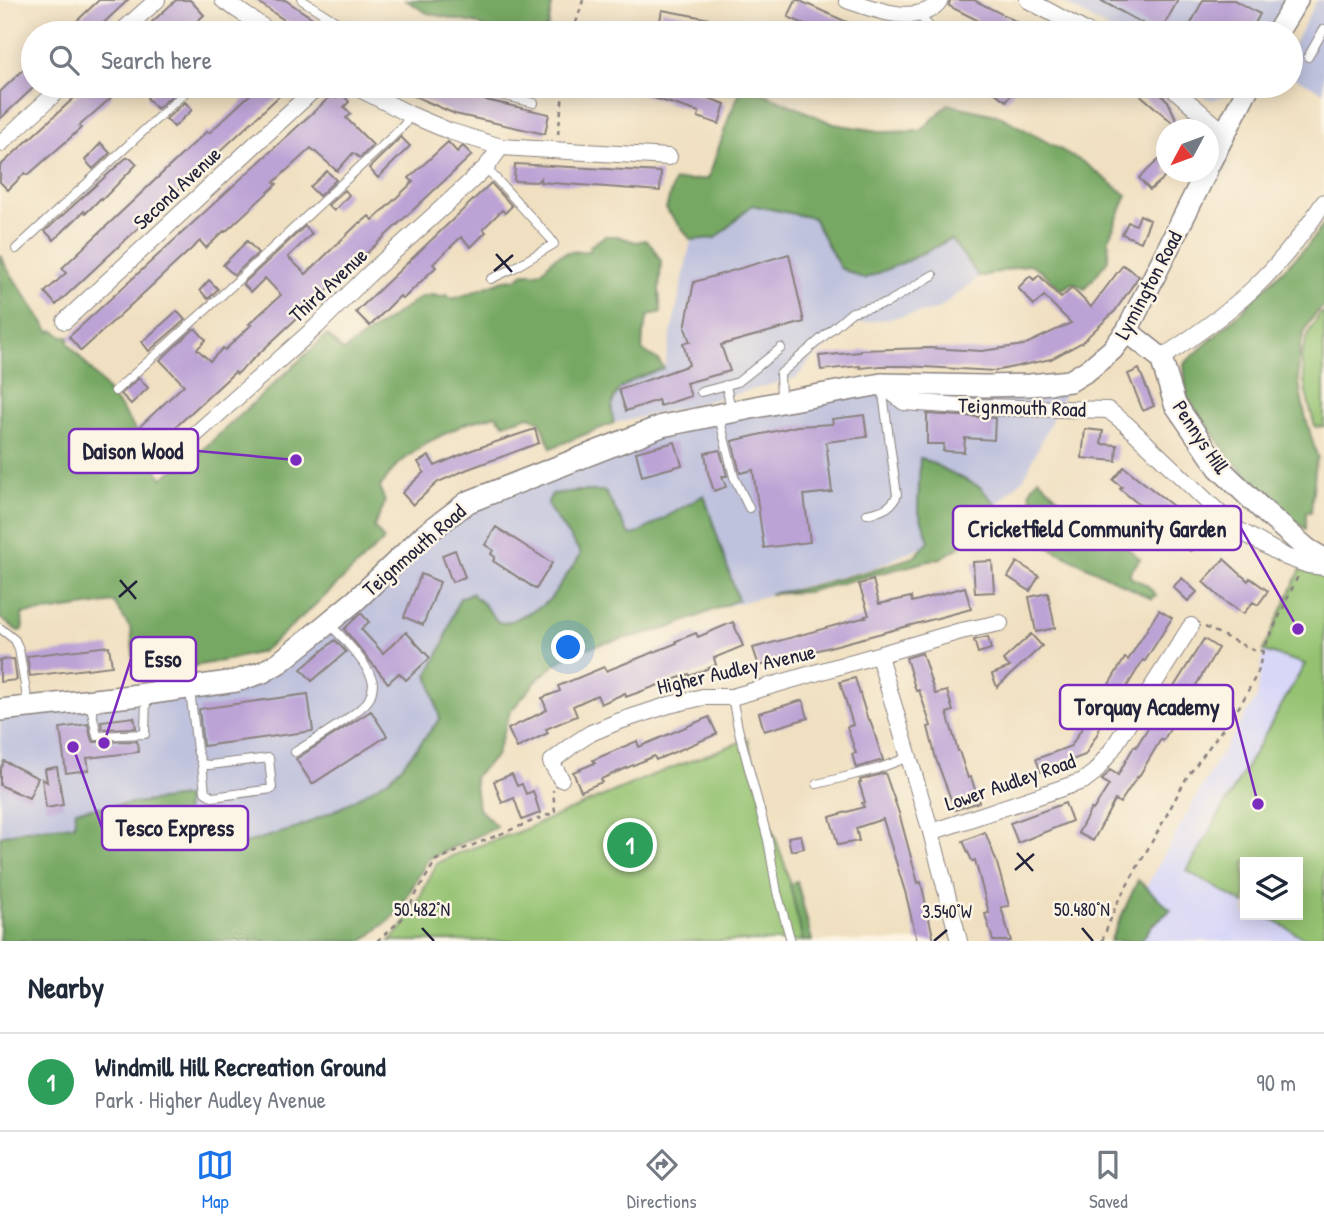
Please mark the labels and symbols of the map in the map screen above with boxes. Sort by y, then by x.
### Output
north arrow [1156,119,1219,182]
street label: Second Avenue [127,140,227,236]
street label: Lymington Road [1107,226,1189,344]
street label: Third Avenue [282,241,374,329]
street label: Teignmouth Road [957,390,1087,424]
street label: Pennys Hill [1166,395,1237,480]
callout: Daison Wood [69,429,198,473]
text: Daison Wood [83,435,183,466]
street label: Teignmouth Road [356,497,472,603]
callout: Cricketfield Community Garden [953,506,1241,550]
text: Cricketfield Community Garden [967,513,1227,545]
your location [551,630,585,664]
callout: Esso [131,637,196,681]
street label: Higher Audley Avenue [654,637,818,701]
text: Esso [144,643,182,674]
callout: Torquay Academy [1060,685,1233,729]
text: Torquay Academy [1073,691,1220,723]
street label: Lower Audley Road [941,746,1079,818]
callout: Tesco Express [102,806,248,850]
text: Tesco Express [115,812,234,844]
pin: 1 [607,819,653,871]
text: 50.482°N [394,897,450,922]
text: 50.480°N [1054,897,1110,922]
text: 3.540°W [922,899,972,924]

